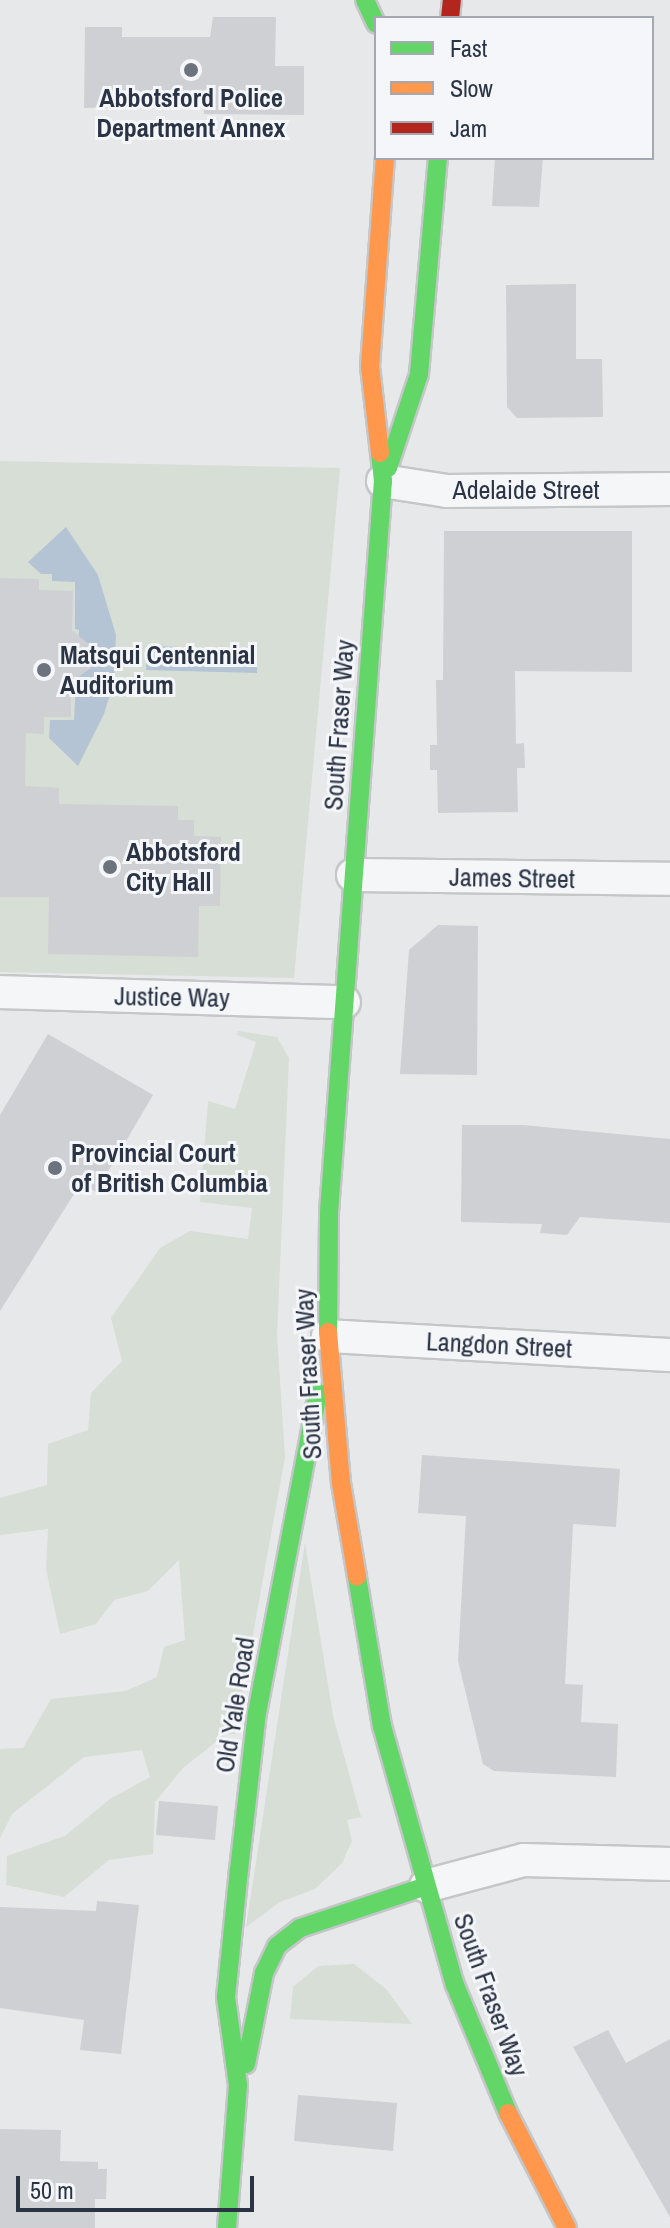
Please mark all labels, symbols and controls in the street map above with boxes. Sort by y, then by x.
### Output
legend [374,16,654,160]
text: Fast [450,32,487,64]
marker: Abbotsford Police Department Annex [182,61,200,79]
text: Slow [450,72,493,104]
place label: Abbotsford Police Department Annex [96,82,286,144]
text: Jam [450,112,487,144]
street label: Adelaide Street [453,474,599,506]
place label: Matsqui Centennial Auditorium [60,639,255,700]
street label: South Fraser Way [317,639,361,811]
marker: Matsqui Centennial Auditorium [35,661,53,679]
place label: Abbotsford City Hall [126,836,241,898]
marker: Abbotsford City Hall [101,858,119,876]
street label: James Street [449,861,575,895]
street label: Justice Way [114,980,230,1014]
place label: Provincial Court of British Columbia [71,1137,268,1198]
marker: Provincial Court of British Columbia [46,1159,64,1177]
street label: South Fraser Way [288,1288,328,1460]
street label: Langdon Street [425,1326,573,1364]
street label: Old Yale Road [209,1635,261,1775]
street label: South Fraser Way [447,1909,535,2081]
scale bar [20,2160,258,2210]
text: 50 m [30,2174,74,2206]

